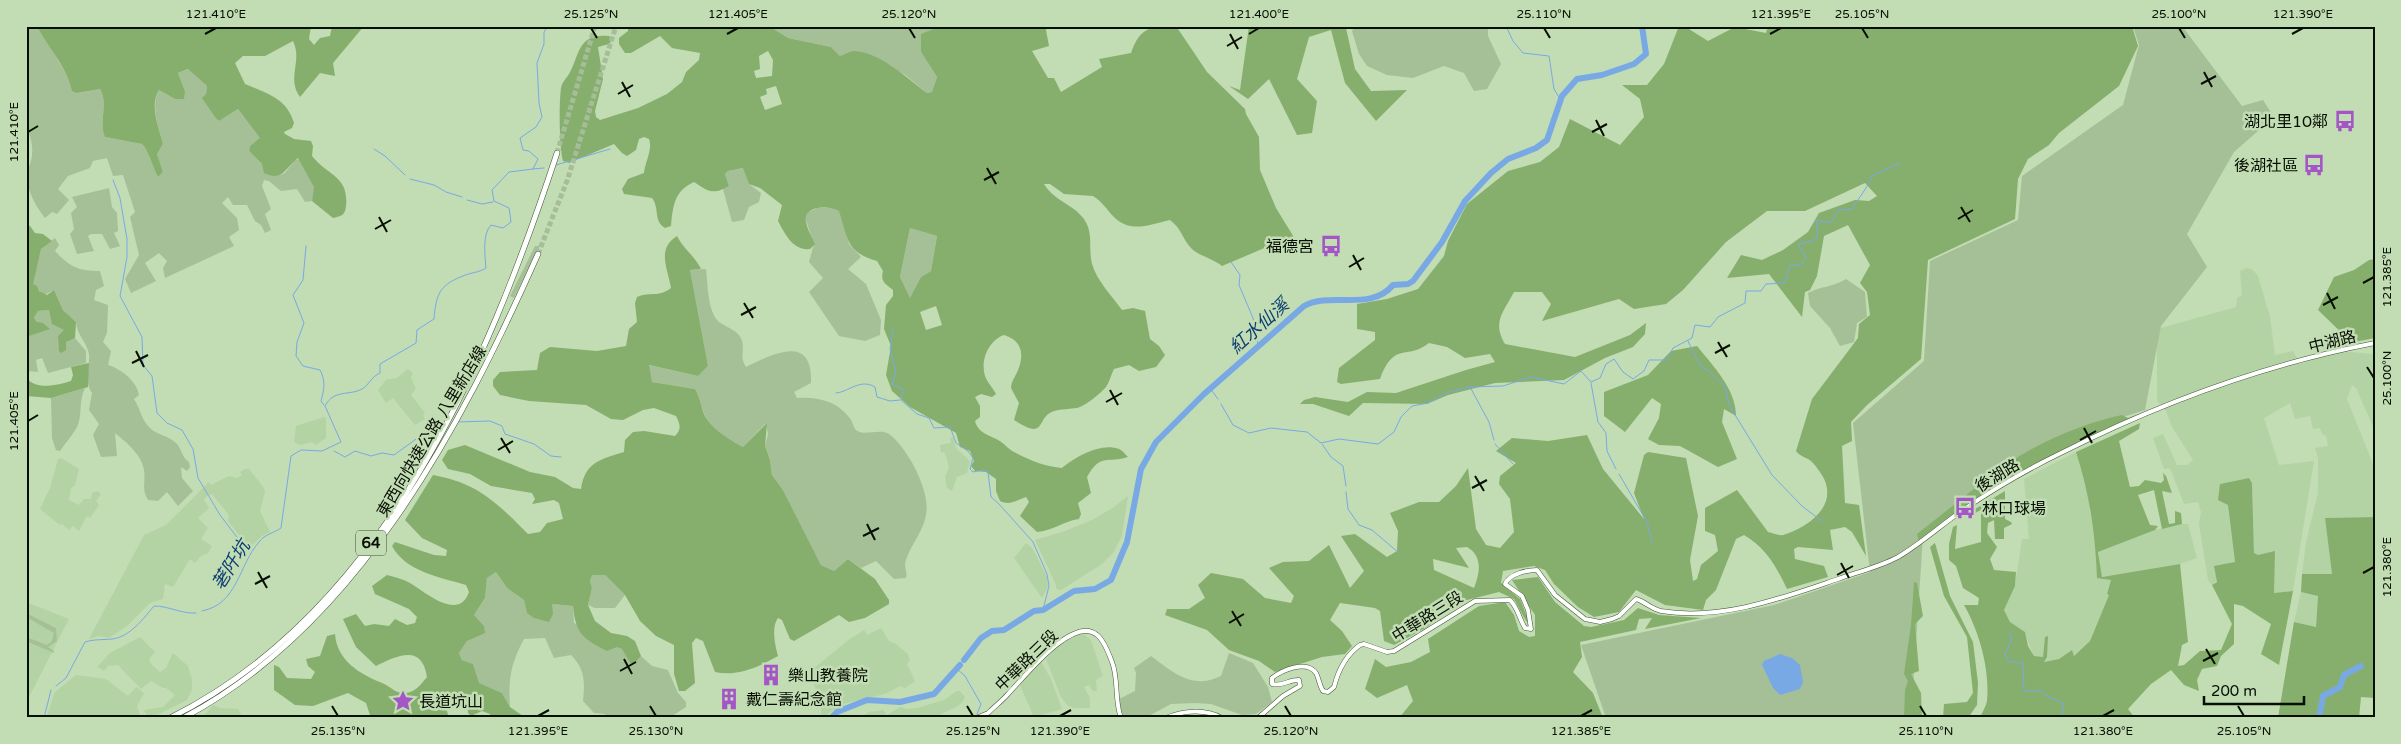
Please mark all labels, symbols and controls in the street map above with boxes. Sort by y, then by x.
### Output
text: 121.410°E [186,7,246,21]
text: 25.125°N [564,7,618,21]
text: 121.405°E [708,7,768,21]
text: 25.120°N [882,7,936,21]
text: 121.400°E [1229,7,1289,21]
text: 25.110°N [1517,7,1571,21]
text: 121.395°E [1751,7,1811,21]
text: 25.105°N [1835,7,1889,21]
text: 25.100°N [2152,7,2206,21]
text: 121.390°E [2273,7,2334,21]
text: 121.410°E [7,102,21,162]
bus stop icon: 湖北里10鄰 [2332,108,2358,134]
place label: 湖北里10鄰 [2244,112,2328,132]
bus stop icon: 後湖社區 [2301,152,2327,178]
place label: 後湖社區 [2234,156,2298,176]
bus stop icon: 福德宮 [1318,233,1344,259]
place label: 福德宮 [1266,237,1314,257]
text: 121.385°E [2380,247,2394,307]
water label: 紅水仙溪 [1225,292,1295,358]
street label: 中湖路 [2307,326,2358,357]
street label: 東西向快速公路 八里新店線 [373,342,491,521]
text: 25.100°N [2380,351,2394,405]
text: 121.405°E [7,391,21,451]
street label: 後湖路 [1972,455,2023,497]
bus stop icon: 林口球場 [1952,495,1978,521]
place label: 林口球場 [1982,499,2046,519]
road number: 64 [356,530,386,556]
water label: 荖阡坑 [207,534,256,594]
text: 121.380°E [2380,536,2394,597]
street label: 中華路三段 [1388,587,1467,647]
street label: 中華路三段 [991,626,1062,696]
building icon: 樂山教養院 [758,662,784,688]
place label: 樂山教養院 [788,666,868,686]
scale bar [2204,674,2304,706]
text: 200 m [2211,682,2257,700]
building icon: 戴仁壽紀念館 [716,686,742,712]
place icon: 長道坑山 [390,688,416,714]
place label: 戴仁壽紀念館 [746,690,842,710]
place label: 長道坑山 [419,692,483,712]
text: 25.135°N [311,724,365,738]
text: 121.395°E [508,724,568,738]
text: 25.130°N [629,724,683,738]
text: 25.125°N [946,724,1000,738]
text: 121.390°E [1030,724,1091,738]
text: 25.120°N [1264,724,1318,738]
text: 121.385°E [1551,724,1611,738]
text: 25.110°N [1899,724,1953,738]
text: 121.380°E [2073,724,2134,738]
text: 25.105°N [2217,724,2271,738]

